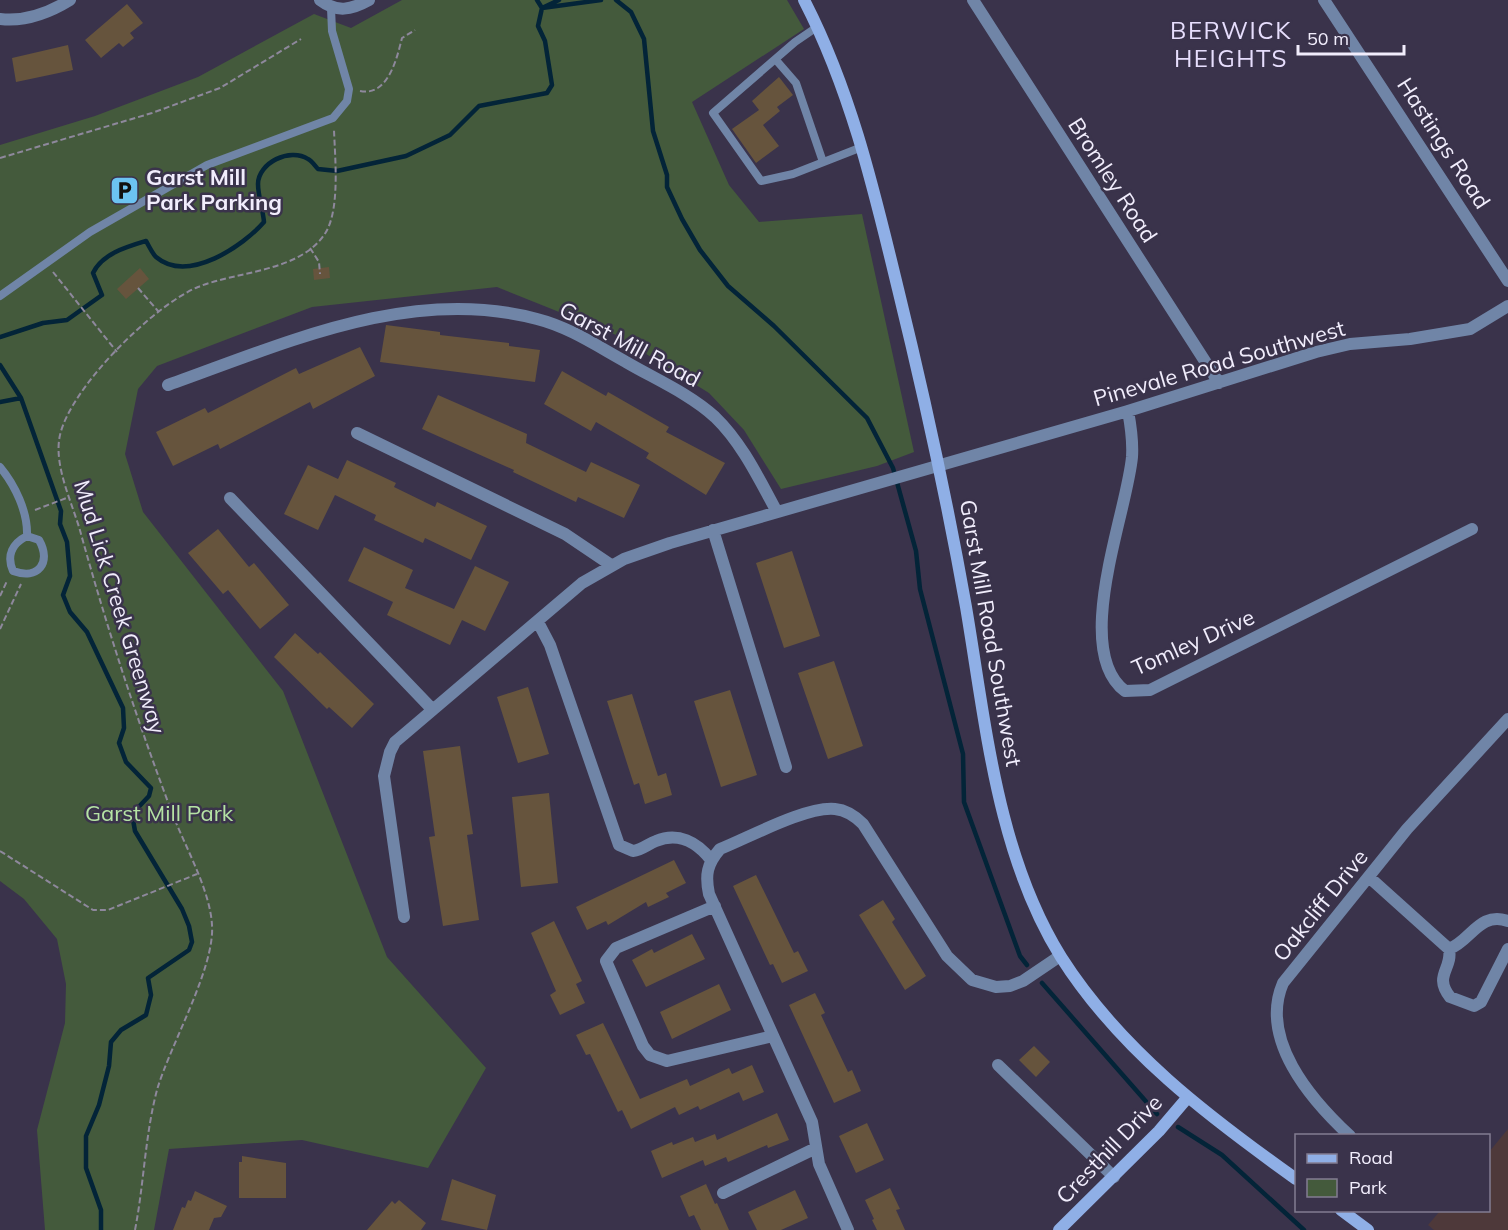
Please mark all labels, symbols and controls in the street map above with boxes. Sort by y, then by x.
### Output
district label: BERWICK HEIGHTS [1170,15,1292,73]
scale bar [1298,18,1404,56]
text: 50 m [1307,27,1349,50]
street label: Hastings Road [1391,72,1497,214]
street label: Bromley Road [1062,112,1164,248]
place label: Garst Mill Park Parking [146,163,282,216]
parking icon: Garst Mill Park Parking [109,174,141,206]
street label: Garst Mill Road [555,295,705,393]
street label: Pinevale Road Southwest [1090,314,1348,412]
street label: Mud Lick Creek Greenway [68,477,172,738]
street label: Garst Mill Road Southwest [954,497,1028,769]
street label: Tomley Drive [1127,603,1259,681]
park label: Garst Mill Park [85,799,234,827]
street label: Oakcliff Drive [1266,843,1374,967]
street label: Cresthill Drive [1050,1089,1168,1209]
legend [1295,1134,1490,1212]
text: Road [1349,1146,1393,1169]
text: Park [1349,1176,1388,1199]

